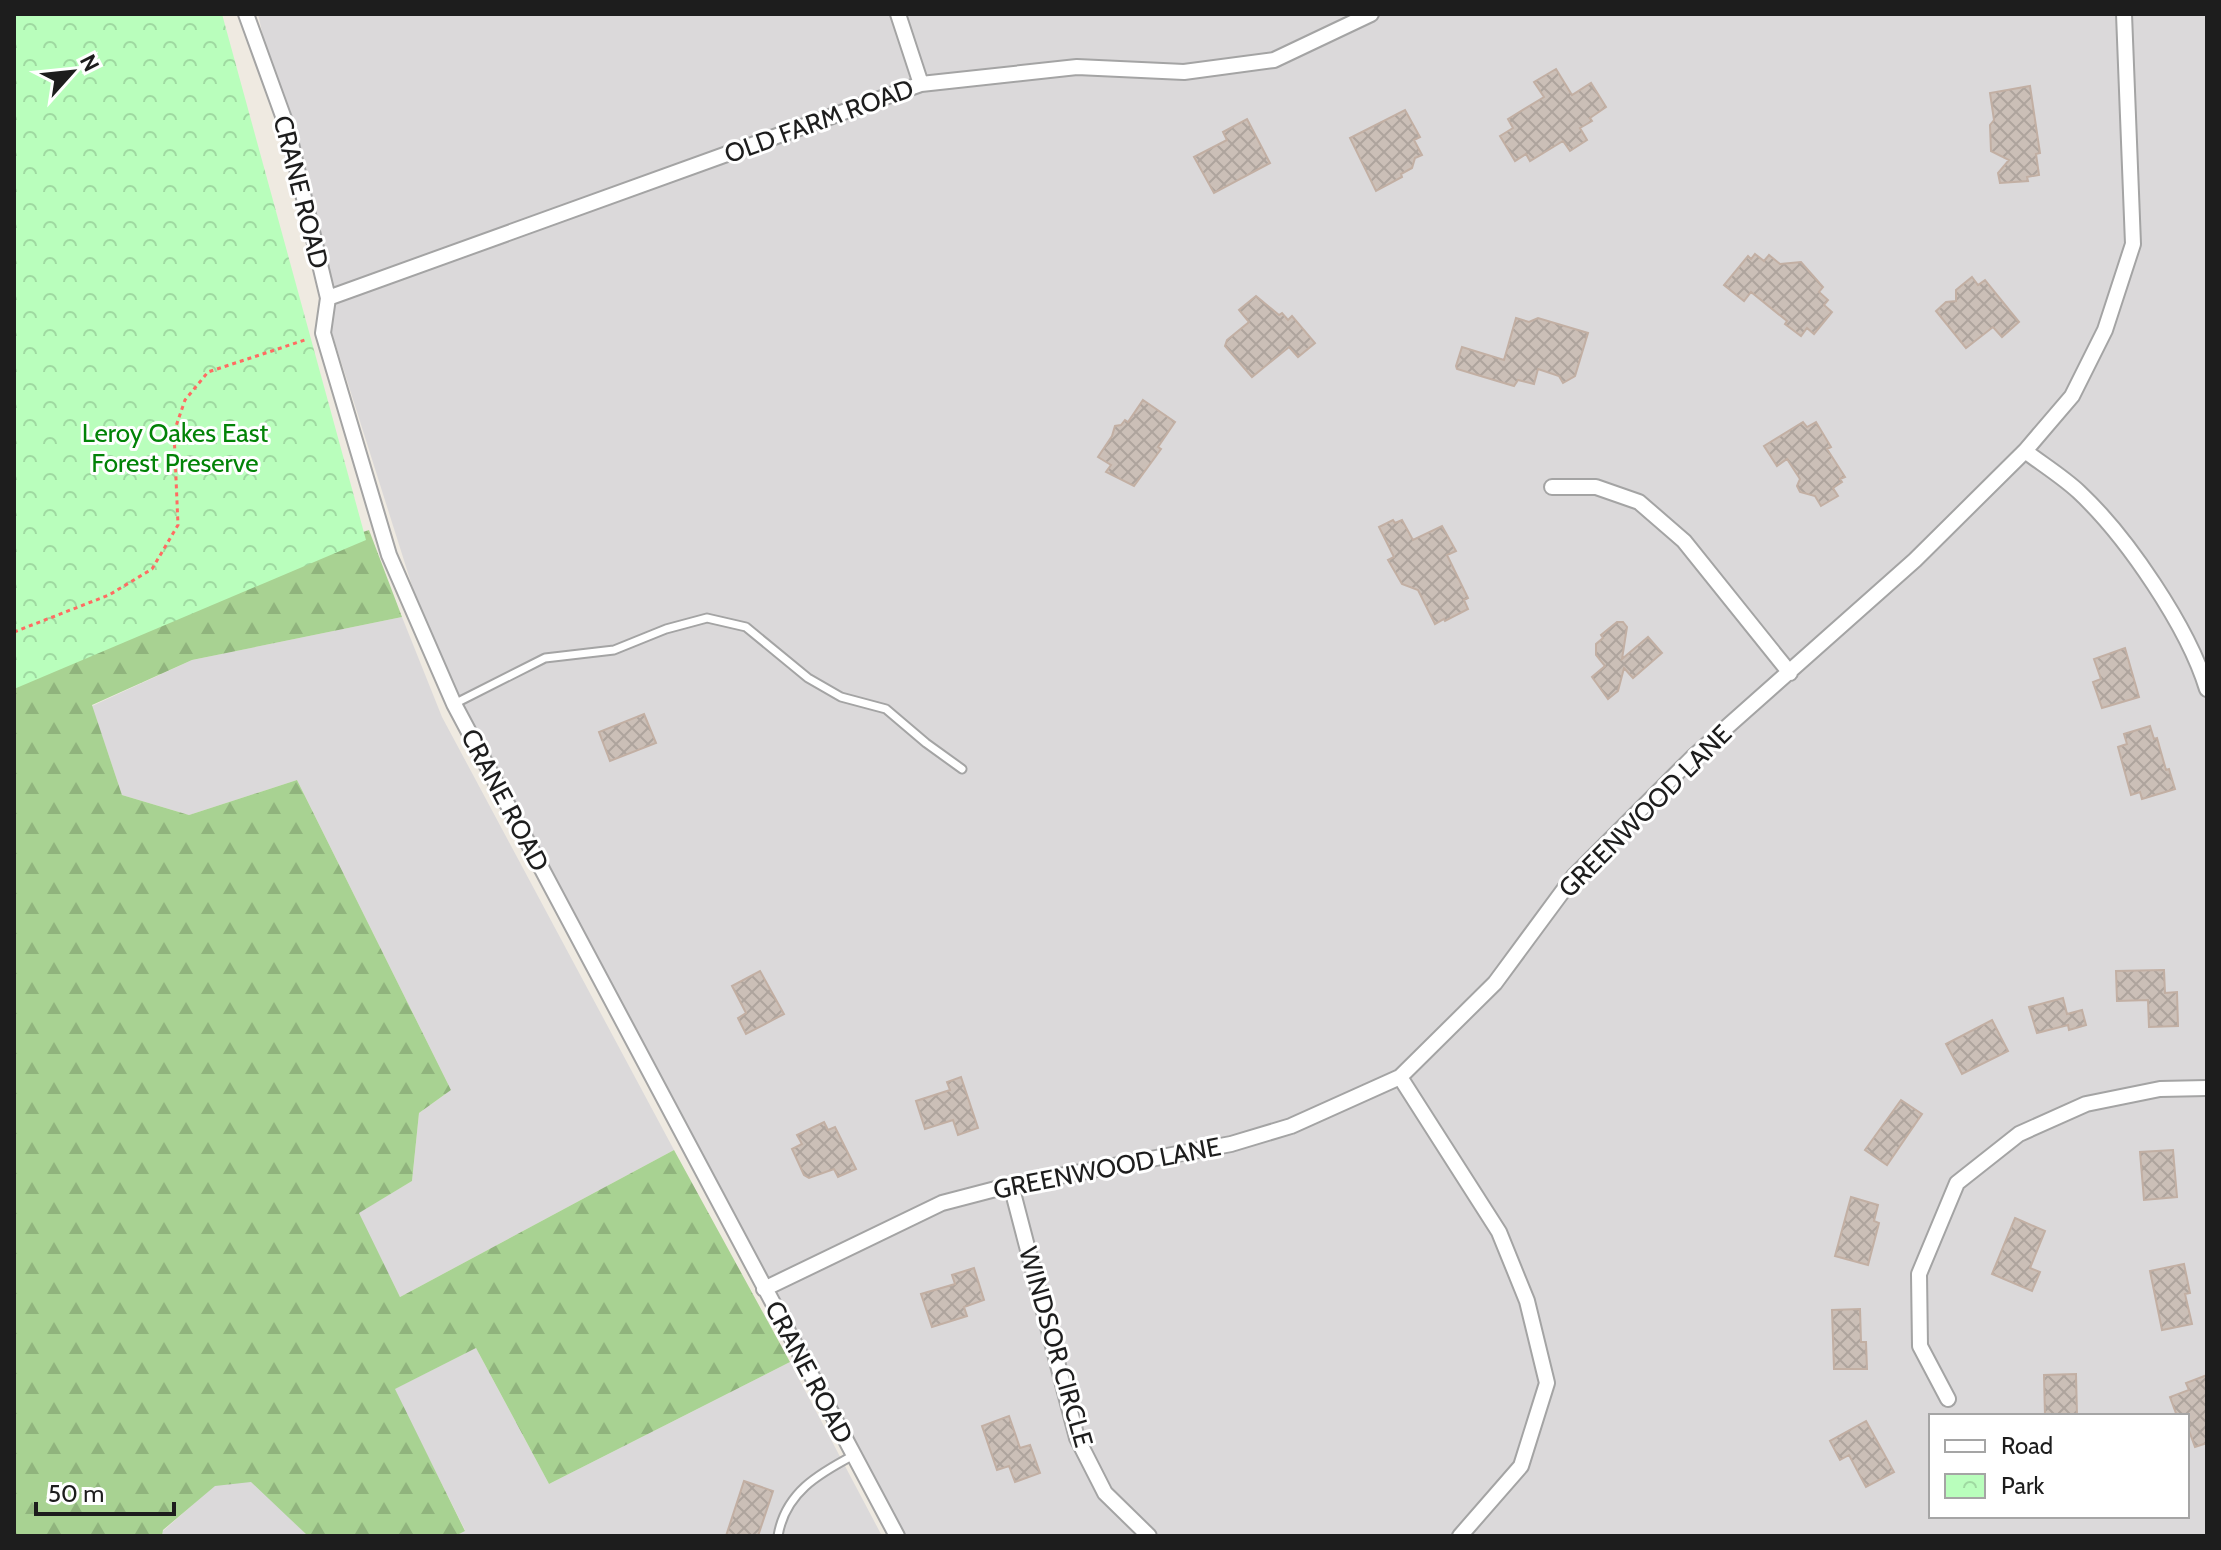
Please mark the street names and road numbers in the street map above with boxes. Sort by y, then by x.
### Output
street label: OLD FARM ROAD [720,72,918,170]
street label: CRANE ROAD [267,112,335,272]
street label: GREENWOOD LANE [1552,718,1738,904]
street label: CRANE ROAD [454,723,556,877]
street label: GREENWOOD LANE [990,1130,1224,1206]
street label: WINDSOR CIRCLE [1012,1243,1100,1451]
street label: CRANE ROAD [758,1295,860,1449]

